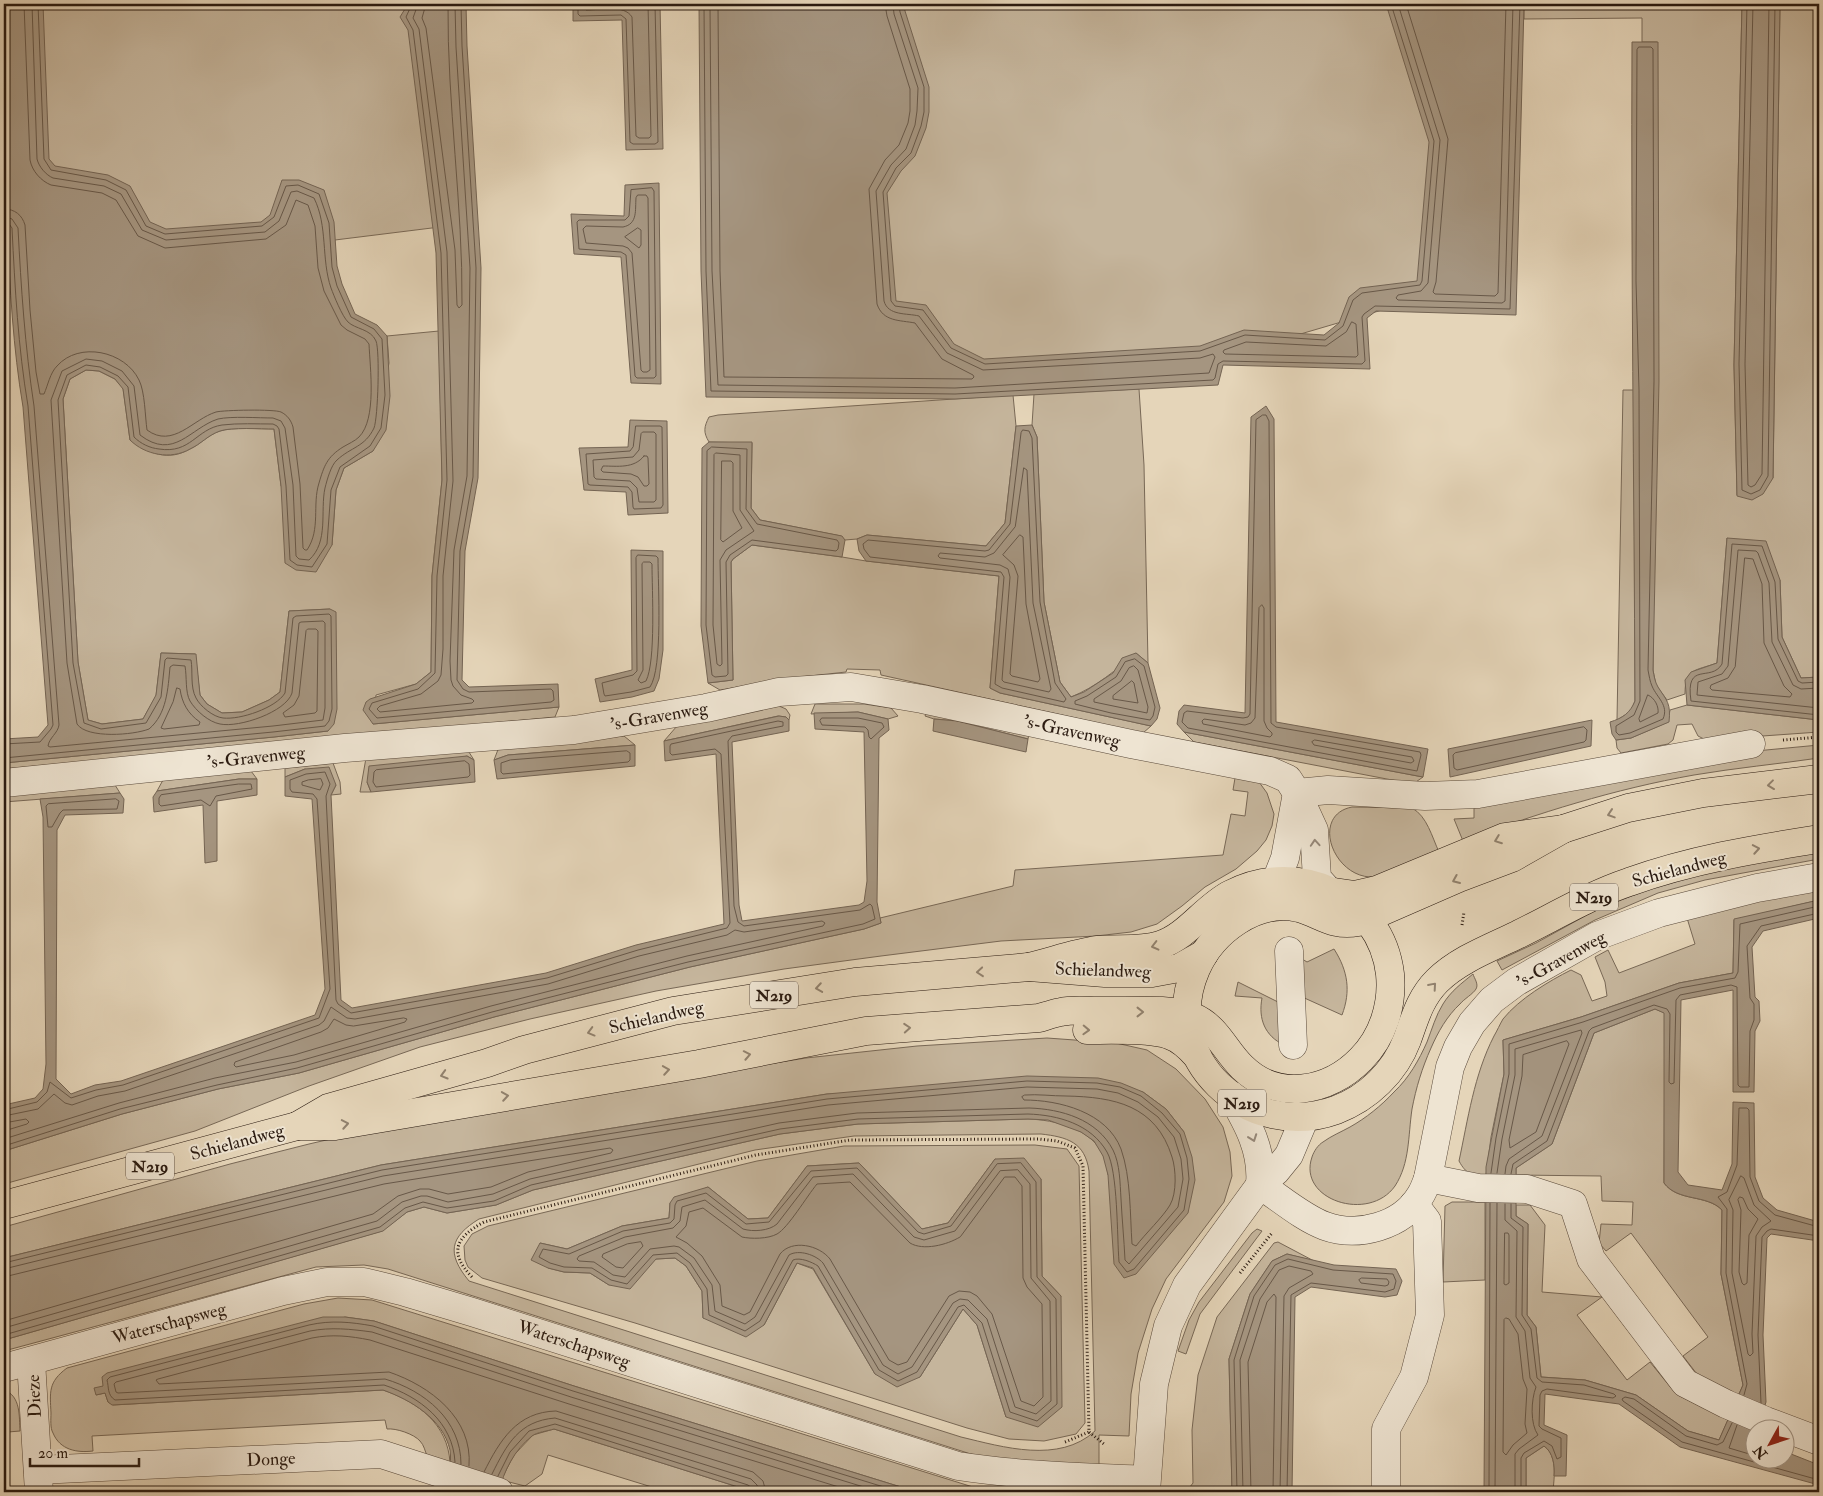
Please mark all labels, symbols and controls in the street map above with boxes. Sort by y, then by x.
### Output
street label: 's-Gravenweg [609,696,711,736]
street label: 's-Gravenweg [1021,710,1124,753]
street label: 's-Gravenweg [206,741,307,774]
one-way arrow [1767,779,1775,790]
one-way arrow [1608,808,1616,818]
one-way arrow [1494,834,1502,844]
one-way arrow [1310,839,1321,847]
one-way arrow [1752,845,1761,855]
street label: Schielandweg [1630,846,1730,893]
one-way arrow [1452,873,1461,884]
road number: N219 [1570,884,1618,910]
street label: 's-Gravenweg [1513,925,1611,993]
one-way arrow [1151,940,1159,951]
street label: Schielandweg [1054,957,1153,984]
one-way arrow [976,966,984,977]
road number: N219 [750,982,798,1008]
one-way arrow [814,982,822,993]
one-way arrow [1427,982,1436,991]
street label: Schielandweg [607,995,707,1040]
one-way arrow [1136,1007,1144,1017]
one-way arrow [903,1023,911,1034]
one-way arrow [1083,1024,1091,1035]
one-way arrow [587,1027,595,1037]
one-way arrow [742,1050,751,1060]
one-way arrow [661,1065,670,1075]
one-way arrow [441,1070,449,1080]
road number: N219 [1218,1090,1266,1116]
one-way arrow [502,1091,510,1102]
street label: Schielandweg [188,1119,288,1166]
one-way arrow [341,1119,350,1130]
one-way arrow [1247,1133,1257,1142]
road number: N219 [126,1152,174,1180]
street label: Waterschapsweg [109,1297,230,1350]
street label: Waterschapsweg [514,1315,634,1374]
street label: Dieze [22,1373,47,1418]
north arrow [1746,1418,1796,1468]
scale bar [30,1436,139,1468]
text: N [1750,1441,1772,1463]
text: 20 m [38,1444,68,1463]
street label: Donge [246,1447,297,1472]

